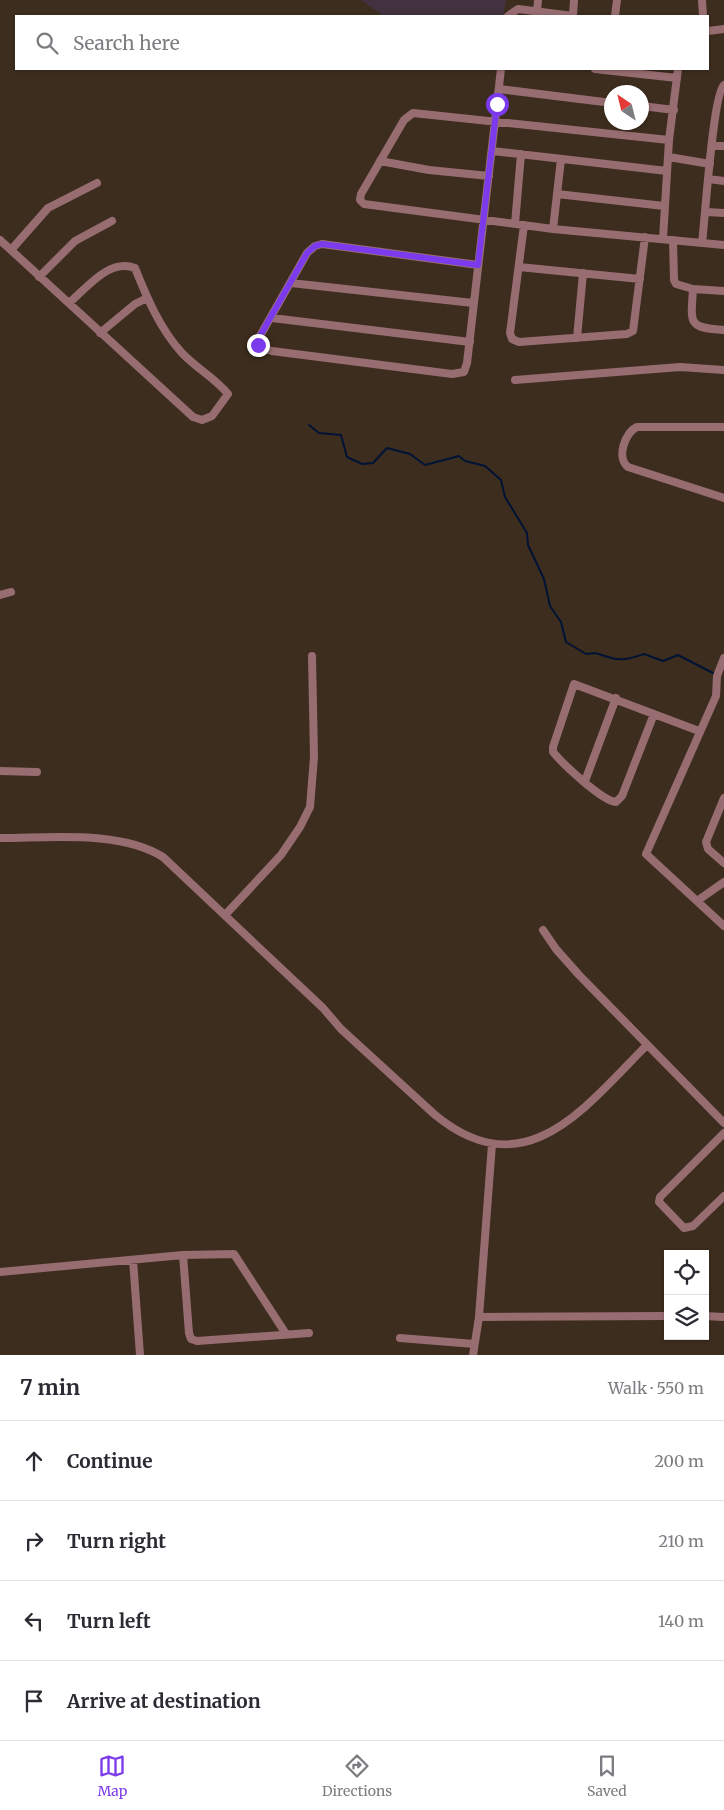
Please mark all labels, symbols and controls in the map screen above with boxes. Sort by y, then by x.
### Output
search box [15,15,709,70]
icon: search [33,29,61,57]
text: Search here [73,31,180,55]
north arrow [604,85,649,130]
route start [486,93,509,116]
route end [247,334,270,357]
map controls [664,1250,709,1340]
button: locate [664,1250,709,1295]
button: layers [664,1295,709,1340]
text: 7 min [20,1374,80,1401]
text: Walk · 550 m [608,1378,704,1398]
icon: ahead [20,1447,48,1475]
text: Continue [67,1449,153,1473]
text: 200 m [654,1451,704,1471]
icon: right [20,1527,48,1555]
text: Turn right [67,1529,166,1553]
text: 210 m [659,1531,704,1551]
icon: left [20,1607,48,1635]
text: Turn left [67,1609,151,1633]
text: 140 m [658,1611,704,1631]
icon: arrive [20,1687,48,1715]
text: Arrive at destination [67,1689,261,1713]
tab: Map [97,1752,127,1800]
tab: Directions [322,1752,392,1800]
tab: Saved [587,1752,627,1800]

